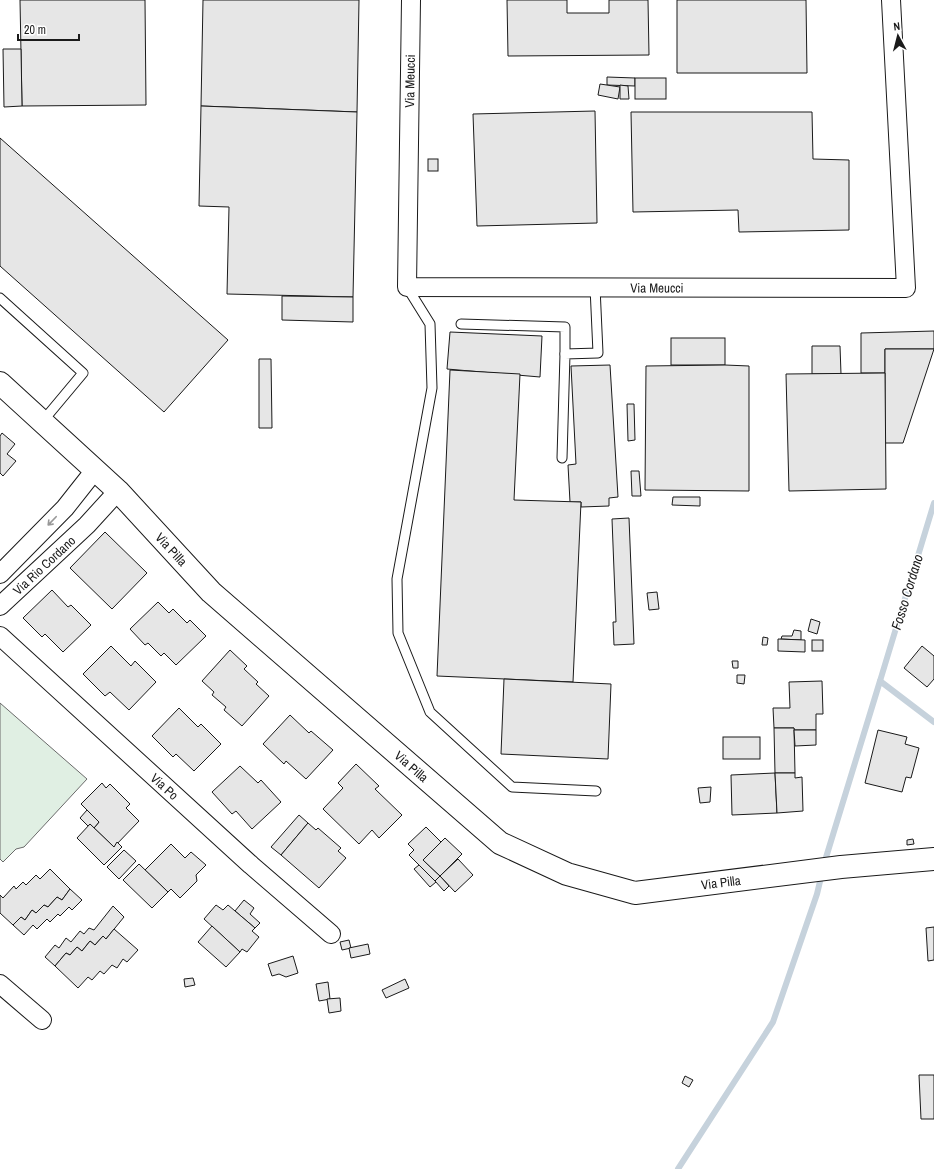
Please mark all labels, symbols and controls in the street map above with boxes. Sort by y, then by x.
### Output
scale bar [18,16,79,42]
north arrow [878,16,918,56]
text: N [893,19,901,33]
text: 20 m [24,22,46,38]
street label: Via Meucci [401,54,419,108]
street label: Via Meucci [630,279,684,296]
one-way arrow [47,516,57,526]
street label: Via Pilla [152,529,191,570]
street label: Via Rio Cordano [9,532,79,598]
water label: Fosso Cordano [887,552,927,632]
street label: Via Pilla [391,747,432,786]
street label: Via Po [147,769,182,803]
street label: Via Pilla [700,871,742,893]

